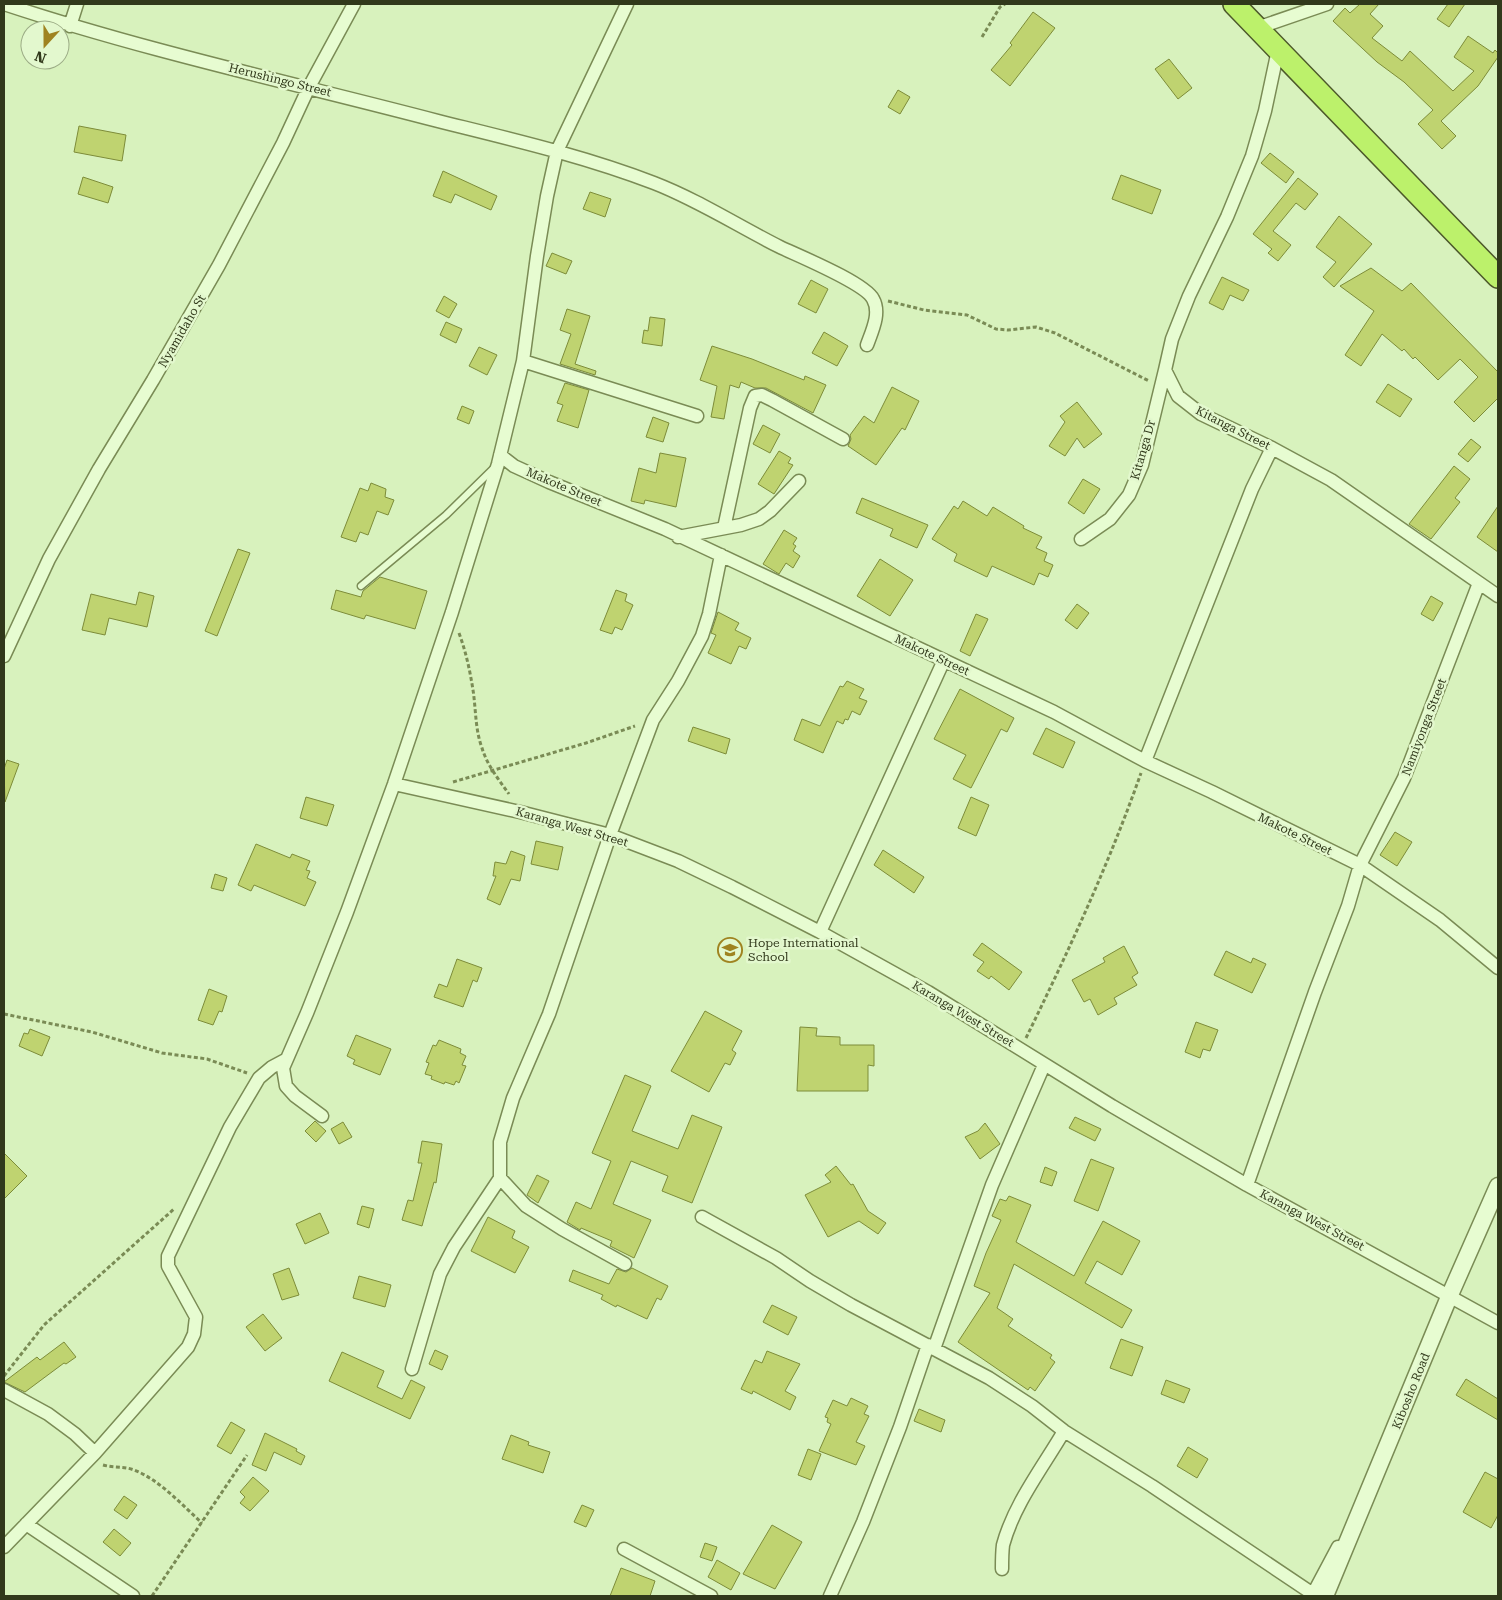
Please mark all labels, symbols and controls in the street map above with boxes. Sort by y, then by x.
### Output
north arrow [20,20,70,70]
text: N [32,48,48,67]
street label: Herushingo Street [227,60,333,100]
street label: Nyamidaho St [155,292,209,370]
street label: Kitanga Street [1193,403,1273,453]
street label: Kitanga Dr [1128,418,1158,482]
street label: Makote Street [524,465,604,509]
street label: Makote Street [892,632,972,679]
street label: Namiyonga Street [1399,676,1449,778]
street label: Karanga West Street [514,804,630,850]
street label: Makote Street [1256,810,1335,858]
place label: Hope International School [748,936,859,964]
school or university icon: Hope International School [717,937,743,963]
street label: Karanga West Street [910,978,1017,1050]
street label: Karanga West Street [1257,1187,1367,1254]
street label: Kibosho Road [1389,1351,1433,1431]

